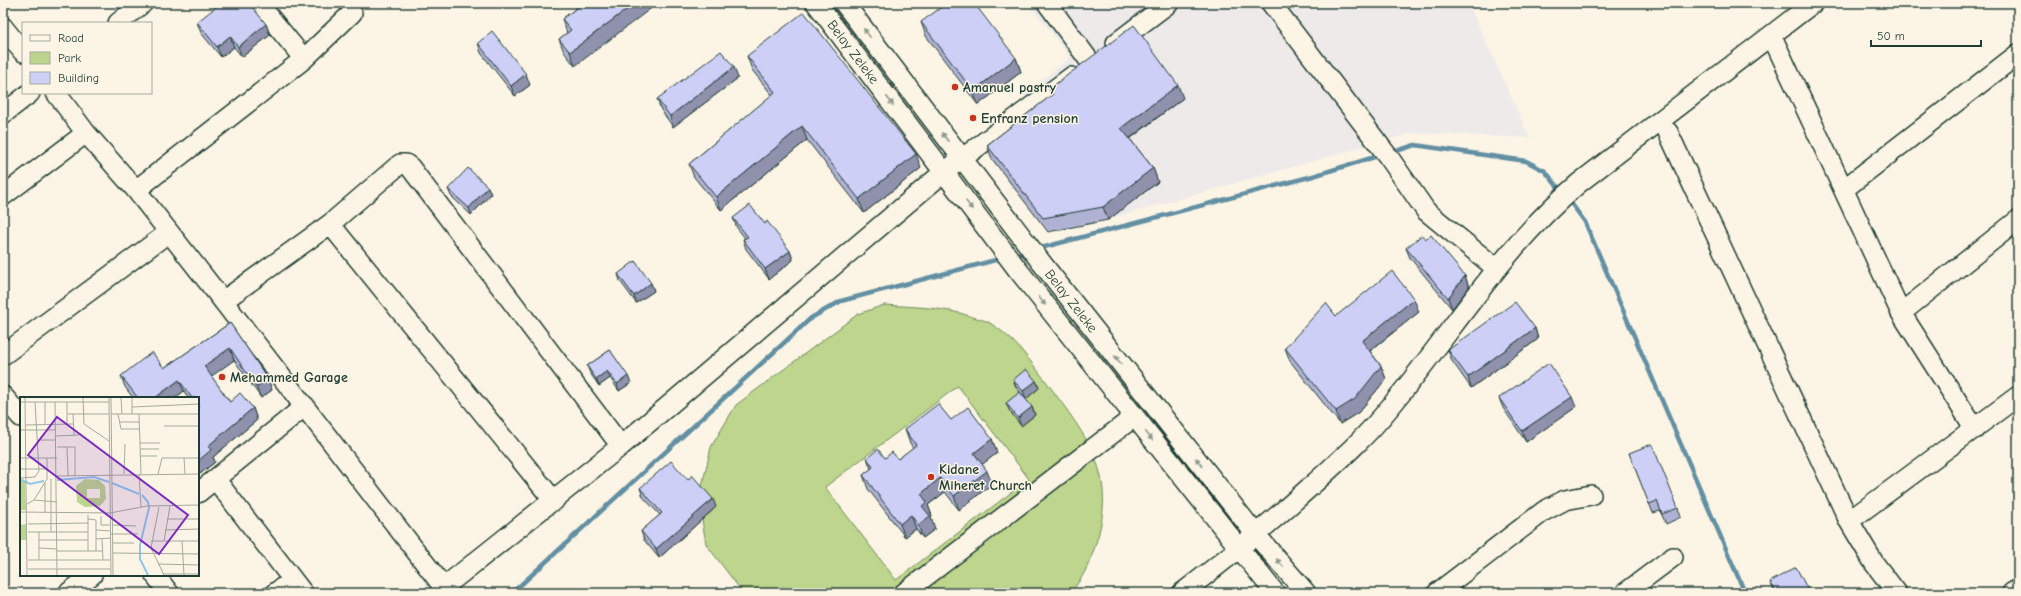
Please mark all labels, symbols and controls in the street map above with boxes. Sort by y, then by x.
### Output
street label: Belay Zeleke [823,17,883,87]
legend [22,22,152,94]
scale bar [1871,22,1981,48]
one-way arrow [862,28,871,39]
text: 50 m [1877,29,1905,43]
text: Road [58,31,84,45]
text: Park [58,51,81,65]
text: Building [58,71,99,85]
place label: Amanuel pastry [963,79,1057,96]
marker: Amanuel pastry [950,82,960,92]
one-way arrow [886,96,894,106]
place label: Enfranz pension [981,110,1078,127]
marker: Enfranz pension [968,113,978,123]
one-way arrow [941,132,949,142]
one-way arrow [964,199,973,210]
street label: Belay Zeleke [1041,266,1101,336]
one-way arrow [1038,295,1047,306]
one-way arrow [1114,355,1122,366]
place label: Mehammed Garage [230,369,348,386]
marker: Mehammed Garage [217,372,227,382]
inset map [20,397,199,576]
one-way arrow [1145,430,1154,441]
one-way arrow [1194,457,1203,468]
place label: Kidane Miheret Church [939,461,1032,494]
marker: Kidane Miheret Church [926,472,936,482]
one-way arrow [1276,558,1285,569]

